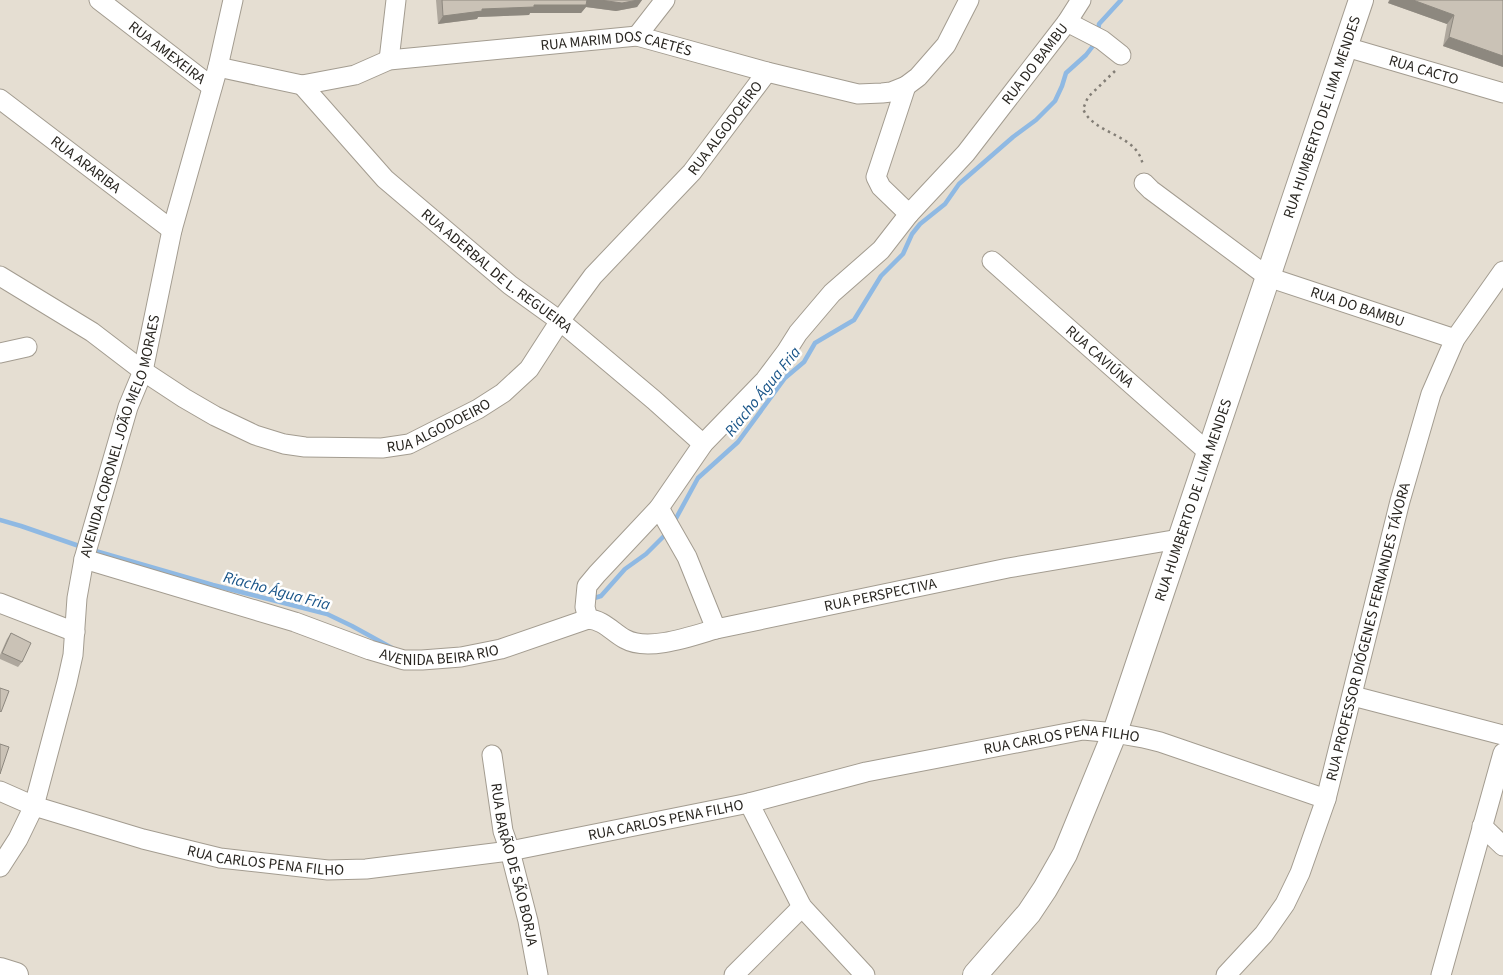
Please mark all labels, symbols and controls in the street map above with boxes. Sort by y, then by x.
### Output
street label: RUA HUMBERTO DE LIMA MENDES [1278,13,1366,221]
street label: RUA AMEXEIRA [124,16,210,90]
street label: RUA DO BAMBU [997,19,1073,109]
street label: RUA MARIM DOS CAETÉS [540,26,694,62]
street label: RUA CACTO [1386,50,1461,90]
street label: RUA ALGODOEIRO [683,77,768,180]
street label: RUA ARARIBA [46,131,126,199]
street label: RUA ADERBAL DE L. REGUEIRA [416,204,577,339]
street label: RUA DO BAMBU [1308,282,1407,333]
street label: AVENIDA CORONEL JOÃO MELO MORAES [75,313,165,560]
street label: RUA CAVIÚNA [1061,321,1139,393]
water label: Riacho Água Fria [720,342,806,441]
street label: RUA ALGODOEIRO [385,393,495,458]
street label: RUA HUMBERTO DE LIMA MENDES [1150,396,1237,604]
street label: RUA PROFESSOR DIÓGENES FERNANDES TÁVORA [1321,479,1416,783]
water label: Riacho Água Fria [221,566,333,616]
street label: RUA PERSPECTIVA [822,573,939,617]
street label: AVENIDA BEIRA RIO [377,640,501,671]
street label: RUA CARLOS PENA FILHO [982,720,1141,760]
street label: RUA BARÃO DE SÃO BORJA [485,782,543,949]
street label: RUA CARLOS PENA FILHO [586,794,745,846]
street label: RUA CARLOS PENA FILHO [185,840,344,881]

